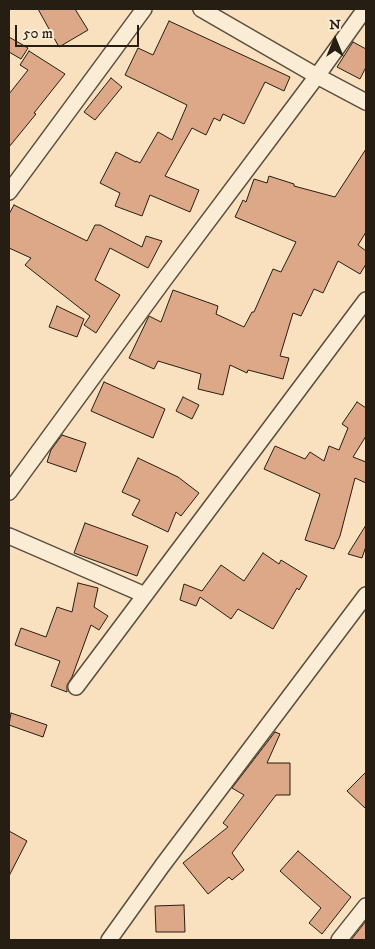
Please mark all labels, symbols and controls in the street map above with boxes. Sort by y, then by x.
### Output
scale bar [18,15,141,47]
north arrow [310,15,360,65]
text: N [329,16,341,34]
text: 50 m [23,24,53,43]

